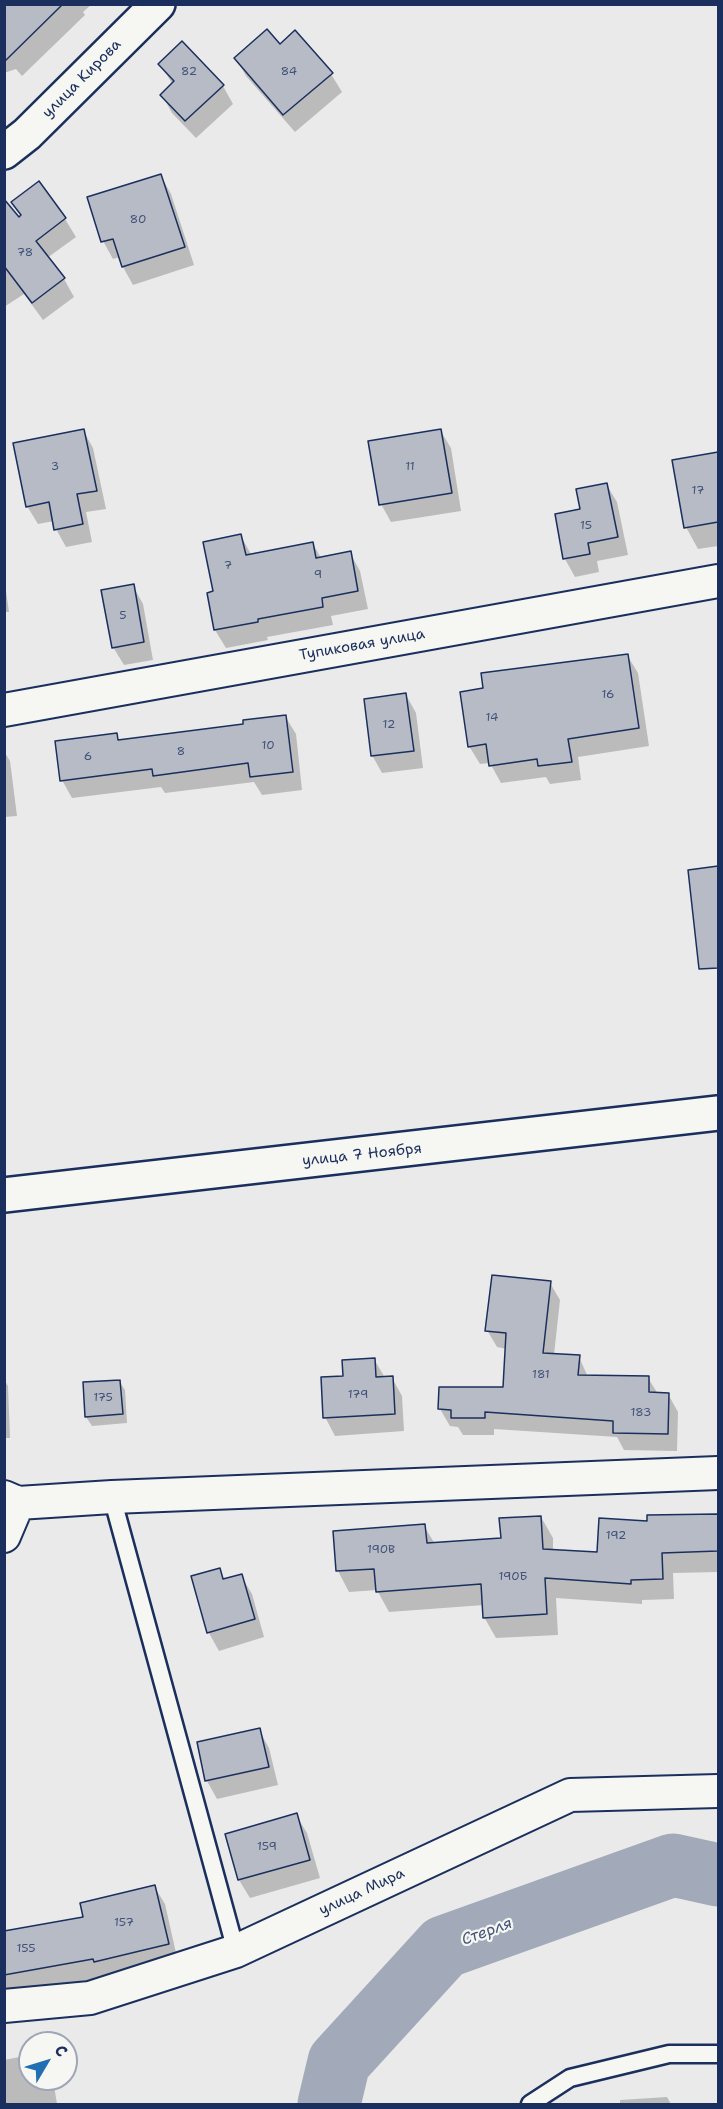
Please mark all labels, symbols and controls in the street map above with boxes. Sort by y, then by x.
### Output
street label: улица Кирова [39,36,125,122]
house number: 82 [181,65,197,79]
house number: 84 [281,65,297,79]
house number: 80 [130,213,146,227]
house number: 78 [17,246,33,260]
house number: 3 [51,460,59,474]
house number: 11 [405,460,415,474]
house number: 17 [692,484,704,498]
house number: 15 [580,519,592,533]
house number: 7 [224,559,232,573]
house number: 9 [314,568,322,582]
house number: 5 [119,609,127,623]
street label: Тупиковая улица [298,625,426,665]
house number: 16 [601,688,615,702]
house number: 14 [486,711,498,725]
house number: 12 [383,718,395,732]
house number: 10 [261,739,275,753]
house number: 8 [177,745,185,759]
house number: 6 [84,750,92,764]
street label: улица 7 Ноября [301,1140,423,1170]
house number: 181 [532,1368,550,1382]
house number: 179 [348,1388,368,1402]
house number: 175 [93,1391,113,1405]
house number: 183 [631,1406,651,1420]
house number: 192 [606,1529,626,1543]
house number: 190В [367,1543,395,1557]
house number: 190Б [498,1570,528,1584]
house number: 159 [257,1840,277,1854]
street label: улица Мира [316,1864,408,1920]
water label: Стерля [459,1914,515,1950]
house number: 157 [114,1916,134,1930]
house number: 155 [16,1942,36,1956]
north arrow [18,2031,78,2091]
text: С [50,2040,72,2061]

